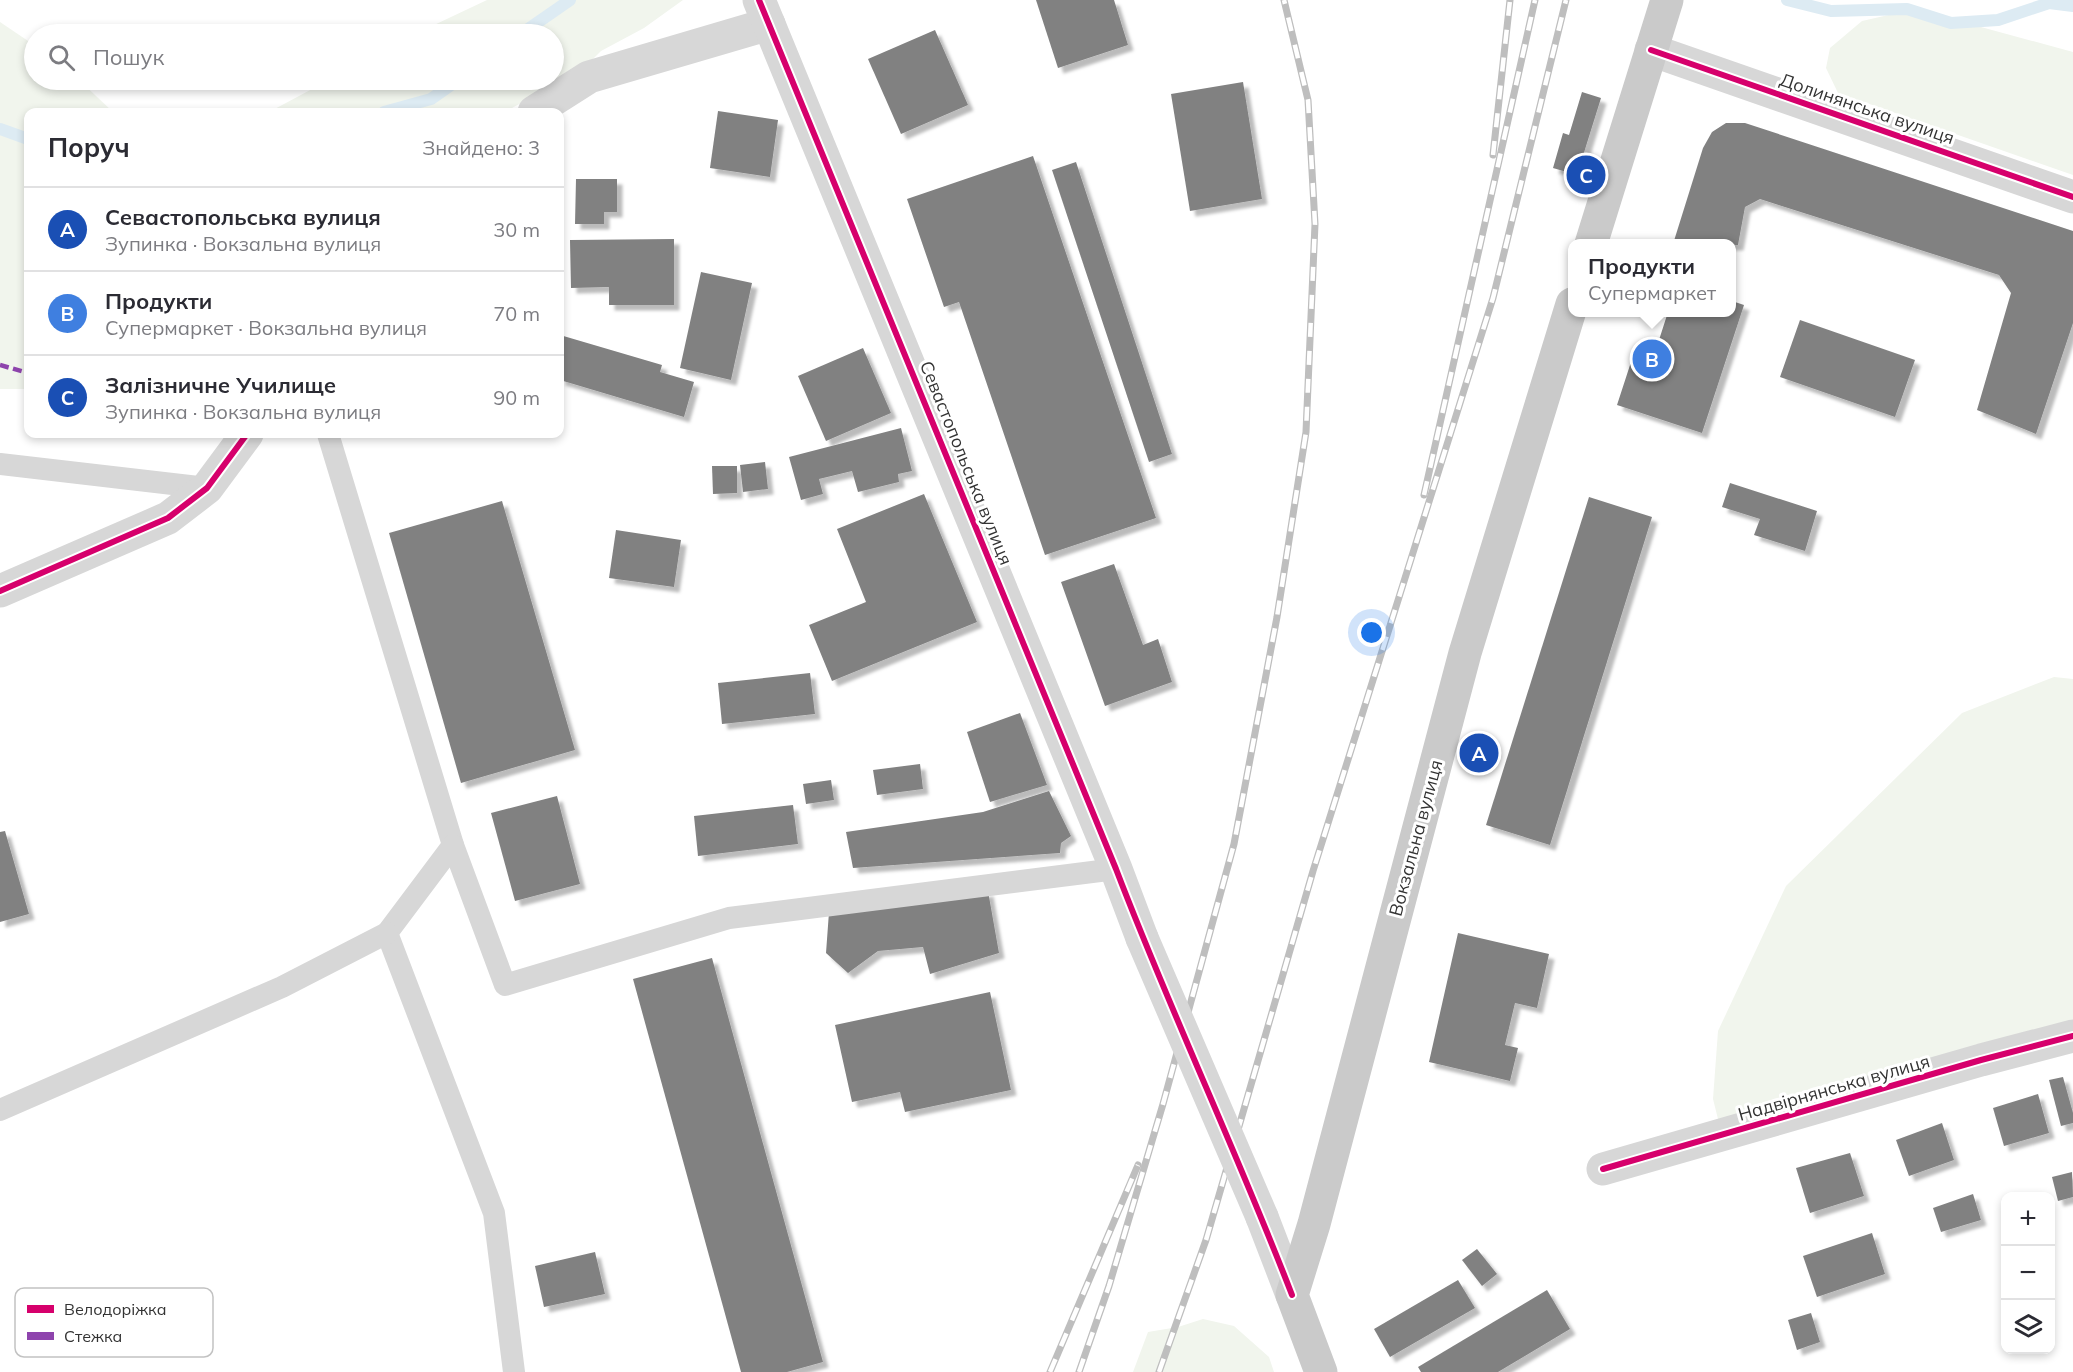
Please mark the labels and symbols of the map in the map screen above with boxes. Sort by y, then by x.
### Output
street label: Долинянська вулиця [1777,68,1957,149]
pin: C [1566,152,1606,198]
pin: B [1632,336,1672,382]
street label: Севастопольська вулиця [915,357,1018,568]
your location [1357,618,1386,647]
pin: A [1460,730,1498,776]
street label: Вокзальна вулиця [1384,757,1447,919]
street label: Надвірнянська вулиця [1735,1049,1932,1126]
legend [15,1288,213,1357]
text: Велодоріжка [64,1299,166,1319]
text: Стежка [64,1326,122,1346]

